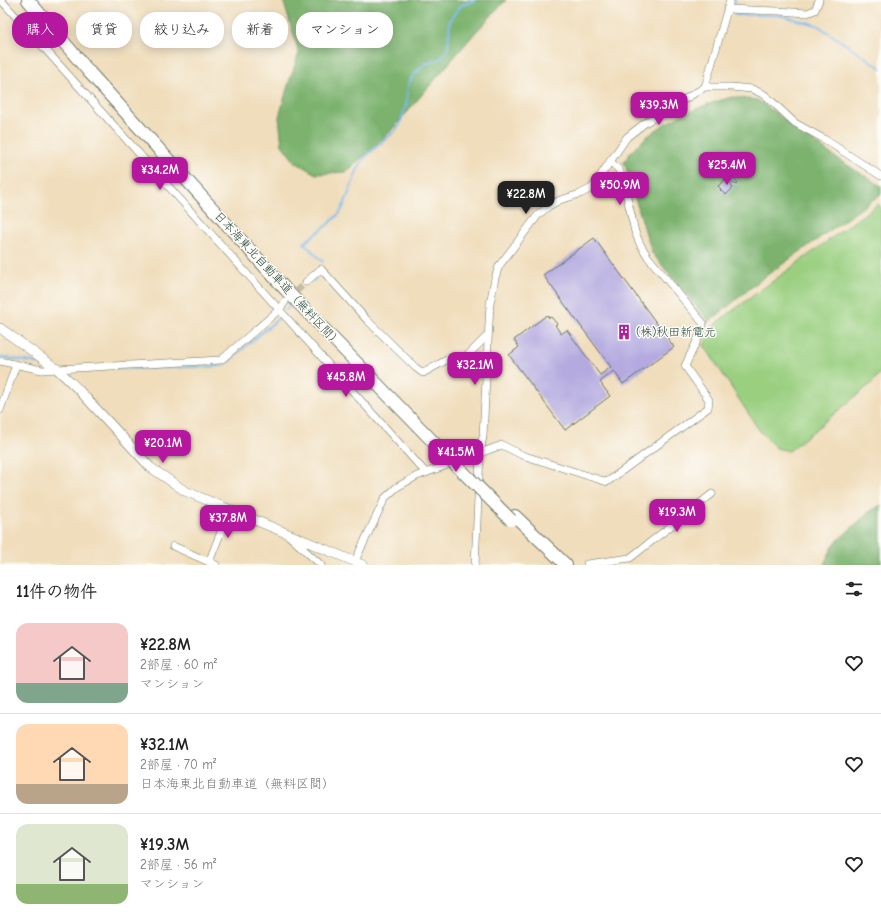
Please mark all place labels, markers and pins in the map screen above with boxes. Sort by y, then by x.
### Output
pin: ¥39.3M [626,92,692,126]
pin: ¥25.4M [694,152,760,186]
pin: ¥34.2M [127,157,193,191]
pin: ¥50.9M [587,172,653,206]
pin: ¥22.8M [493,181,559,215]
building icon: (株)秋田新電元 [615,323,633,341]
place label: (株)秋田新電元 [636,325,716,339]
pin: ¥32.1M [442,352,508,386]
pin: ¥45.8M [313,364,379,398]
pin: ¥20.1M [130,430,196,464]
pin: ¥41.5M [423,439,489,473]
pin: ¥19.3M [644,499,710,533]
pin: ¥37.8M [195,505,261,539]

